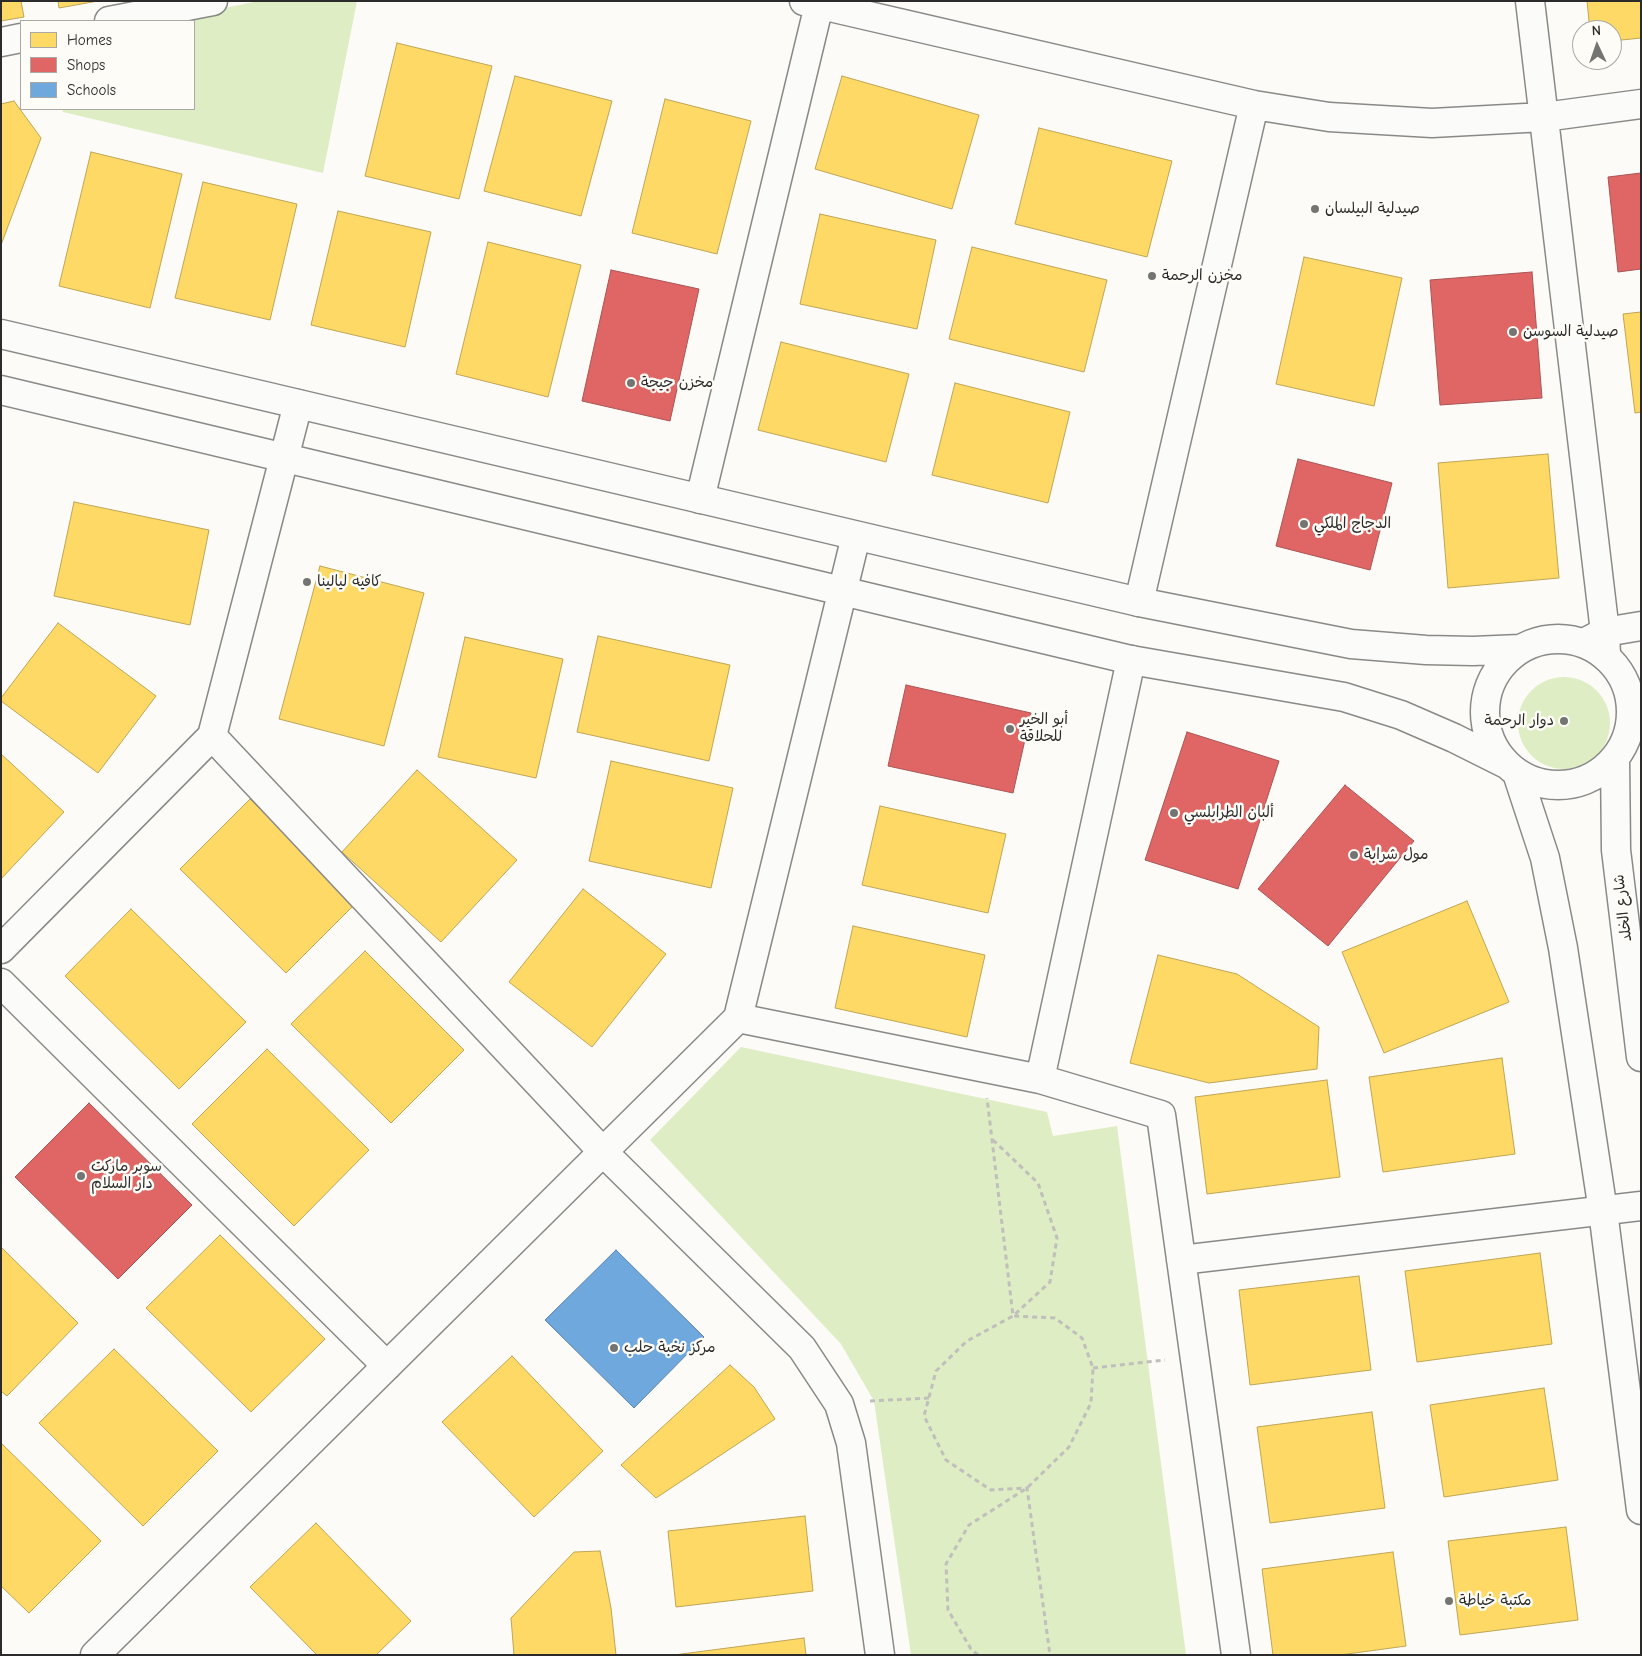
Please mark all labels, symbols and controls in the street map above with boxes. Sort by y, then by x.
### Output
legend [20,20,195,110]
north arrow [1572,20,1622,70]
text: N [1591,22,1601,39]
text: Homes [67,31,112,49]
text: Shops [67,56,105,74]
text: Schools [67,81,116,99]
place label: صيدلية البيلسان [1325,200,1420,218]
marker: صيدلية البيلسان [1309,203,1321,215]
place label: مخزن الرحمة [1162,267,1242,285]
marker: مخزن الرحمة [1146,270,1158,282]
place label: صيدلية السوسن [1523,323,1619,341]
marker: صيدلية السوسن [1507,326,1519,338]
place label: مخزن جيجة [641,374,713,392]
marker: مخزن جيجة [625,377,637,389]
place label: الدجاج الملكي [1314,515,1391,533]
marker: الدجاج الملكي [1298,518,1310,530]
place label: كافيه ليالينا [317,573,381,591]
marker: كافيه ليالينا [301,576,313,588]
place label: أبو الخير للحلاقة [1020,711,1068,746]
place label: دوار الرحمة [1485,712,1554,730]
marker: دوار الرحمة [1558,715,1570,727]
marker: أبو الخير للحلاقة [1004,723,1016,735]
place label: ألبان الطرابلسي [1184,804,1274,822]
marker: ألبان الطرابلسي [1168,807,1180,819]
place label: مول شرابة [1364,846,1428,864]
marker: مول شرابة [1348,849,1360,861]
street label: شارع الخلد [1610,873,1636,943]
place label: سوبر ماركت دار السلام [91,1158,162,1193]
marker: سوبر ماركت دار السلام [75,1170,87,1182]
place label: مركز نخبة حلب [624,1339,716,1357]
marker: مركز نخبة حلب [608,1342,620,1354]
place label: مكتبة خياطة [1459,1592,1532,1610]
marker: مكتبة خياطة [1443,1595,1455,1607]

